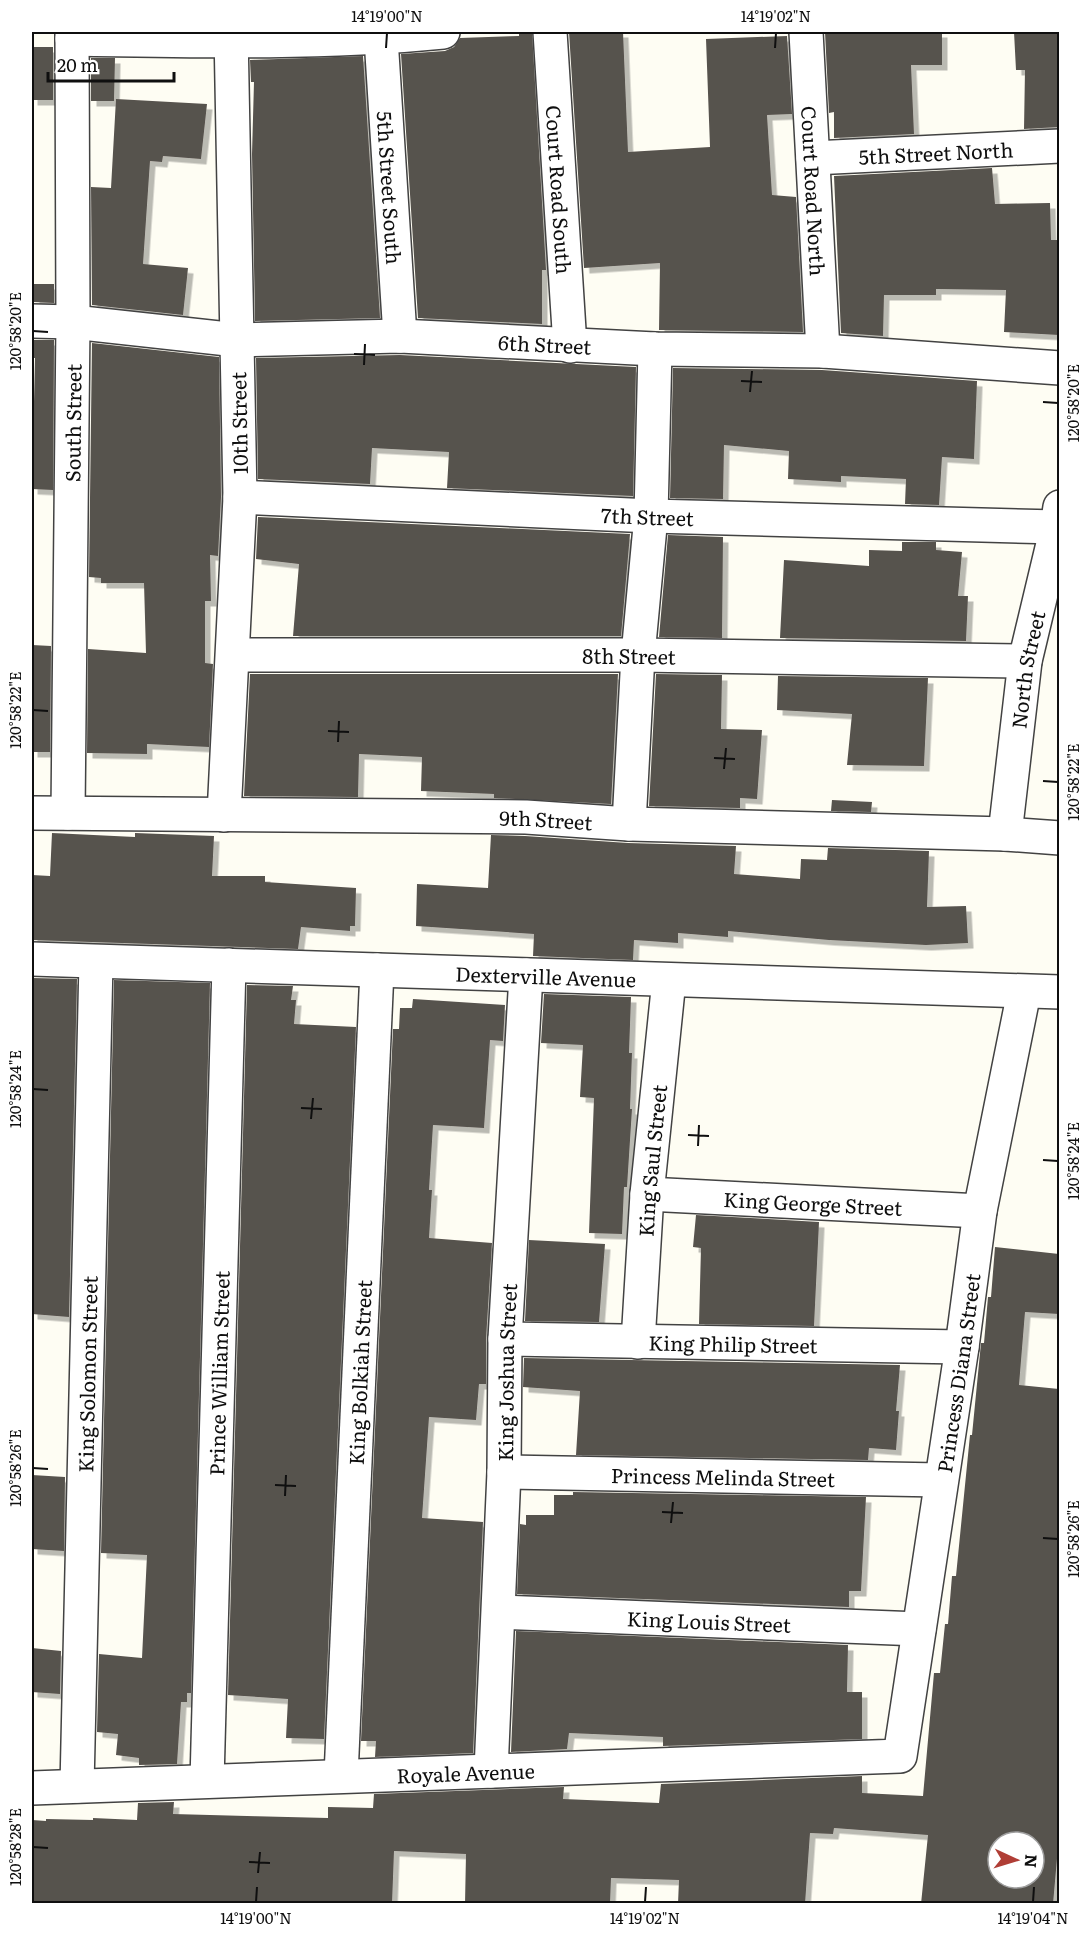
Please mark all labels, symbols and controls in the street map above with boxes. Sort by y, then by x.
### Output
text: 14°19'00"N [351,4,423,27]
text: 14°19'02"N [741,4,811,27]
scale bar [48,45,174,83]
text: 20 m [57,51,98,78]
street label: Court Road South [540,104,580,275]
street label: Court Road North [795,105,834,277]
street label: 5th Street South [371,110,410,265]
street label: 5th Street North [858,133,1014,171]
text: 120°58'20"E [3,292,26,370]
street label: 6th Street [497,326,592,361]
street label: South Street [56,364,88,482]
text: 120°58'20"E [1061,364,1084,442]
street label: 10th Street [222,372,254,474]
street label: 7th Street [601,499,694,532]
street label: North Street [1002,607,1052,730]
street label: 8th Street [582,640,676,671]
text: 120°58'22"E [3,671,26,749]
text: 120°58'22"E [1061,743,1084,821]
street label: 9th Street [499,802,593,836]
street label: Dexterville Avenue [455,958,637,993]
text: 120°58'24"E [3,1050,26,1128]
street label: King Saul Street [629,1083,673,1238]
text: 120°58'24"E [1061,1122,1084,1200]
street label: King George Street [723,1183,903,1222]
street label: Prince William Street [200,1270,236,1476]
street label: Princess Diana Street [928,1271,987,1475]
street label: King Solomon Street [69,1275,104,1473]
street label: King Bolkiah Street [340,1279,378,1466]
street label: King Joshua Street [489,1282,523,1462]
street label: King Philip Street [648,1327,818,1359]
text: 120°58'26"E [3,1429,26,1507]
street label: Princess Melinda Street [611,1459,835,1493]
text: 120°58'26"E [1061,1500,1084,1578]
street label: King Louis Street [626,1602,791,1639]
street label: Royale Avenue [396,1754,535,1790]
text: 120°58'28"E [3,1808,26,1886]
north arrow [986,1830,1046,1890]
text: N [1020,1854,1044,1869]
text: 14°19'00"N [220,1906,292,1929]
text: 14°19'02"N [610,1906,680,1929]
text: 14°19'04"N [997,1906,1069,1929]

